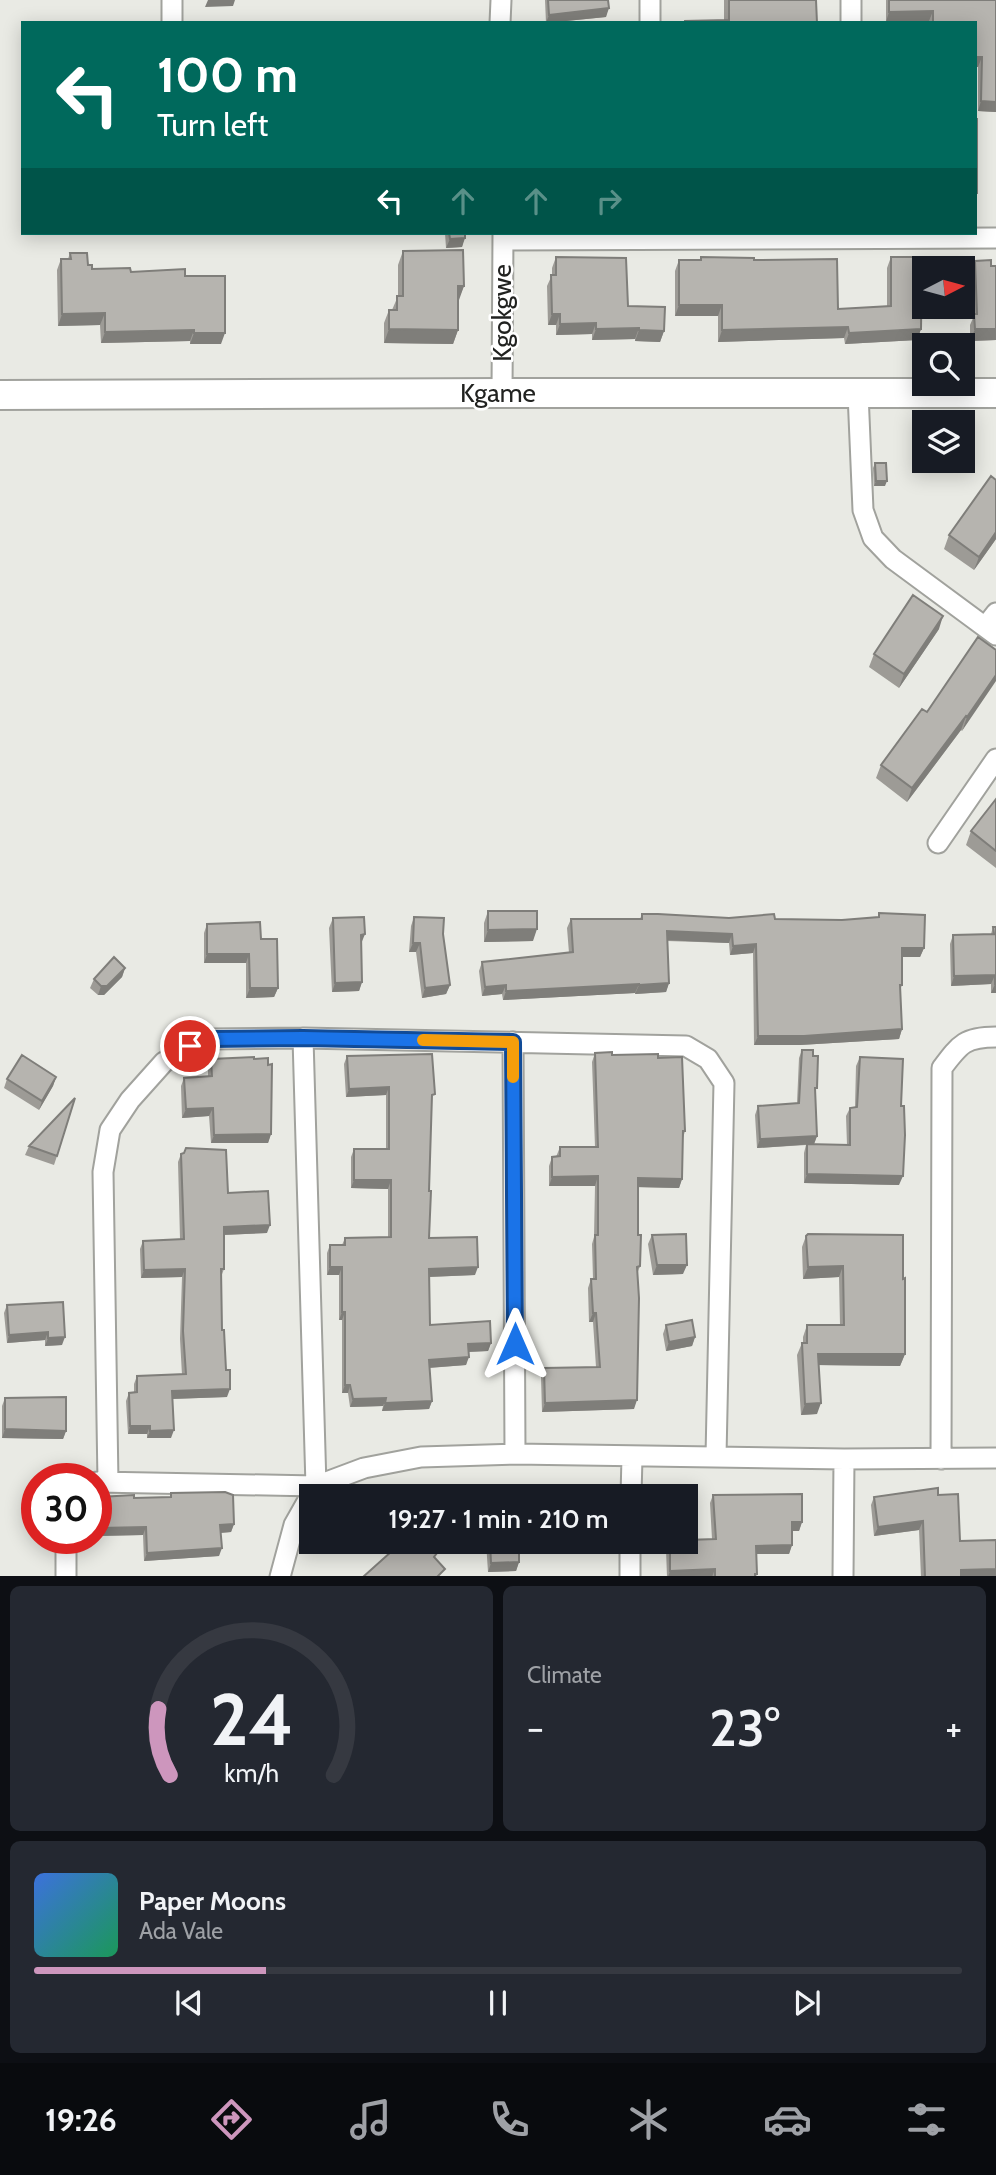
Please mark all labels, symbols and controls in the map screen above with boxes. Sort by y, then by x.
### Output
text: 100 m [157,45,298,104]
icon: left [42,49,133,140]
text: Turn left [157,105,268,144]
icon: left [371,182,409,220]
icon: ahead [444,182,482,220]
icon: ahead [517,182,555,220]
icon: right [590,182,628,220]
north arrow [912,256,975,318]
map controls [912,256,975,473]
street label: Kgokgwe [486,264,518,362]
button: search [912,333,975,396]
street label: Kgame [460,377,536,409]
button: layers [912,410,975,473]
pin [160,1016,220,1076]
icon: arrive [171,1027,209,1065]
position arrow [478,1307,552,1381]
speed limit sign: 30 [21,1463,112,1554]
text: 19:27 · 1 min · 210 m [389,1503,608,1535]
text: Climate [527,1661,602,1689]
text: 24 [210,1675,293,1763]
text: 23° [709,1696,780,1759]
text: − [527,1704,544,1751]
text: + [945,1704,962,1751]
text: km/h [224,1757,279,1787]
text: Paper Moons [139,1885,286,1917]
text: Ada Vale [139,1917,223,1945]
icon: previous [170,1984,208,2022]
icon: pause [479,1984,517,2022]
icon: next [788,1984,826,2022]
icon: directions [207,2095,256,2144]
icon: music [346,2095,395,2144]
icon: phone [485,2095,534,2144]
icon: climate [624,2095,673,2144]
icon: car [763,2095,812,2144]
icon: filters [902,2095,951,2144]
text: 19:26 [45,2100,117,2139]

